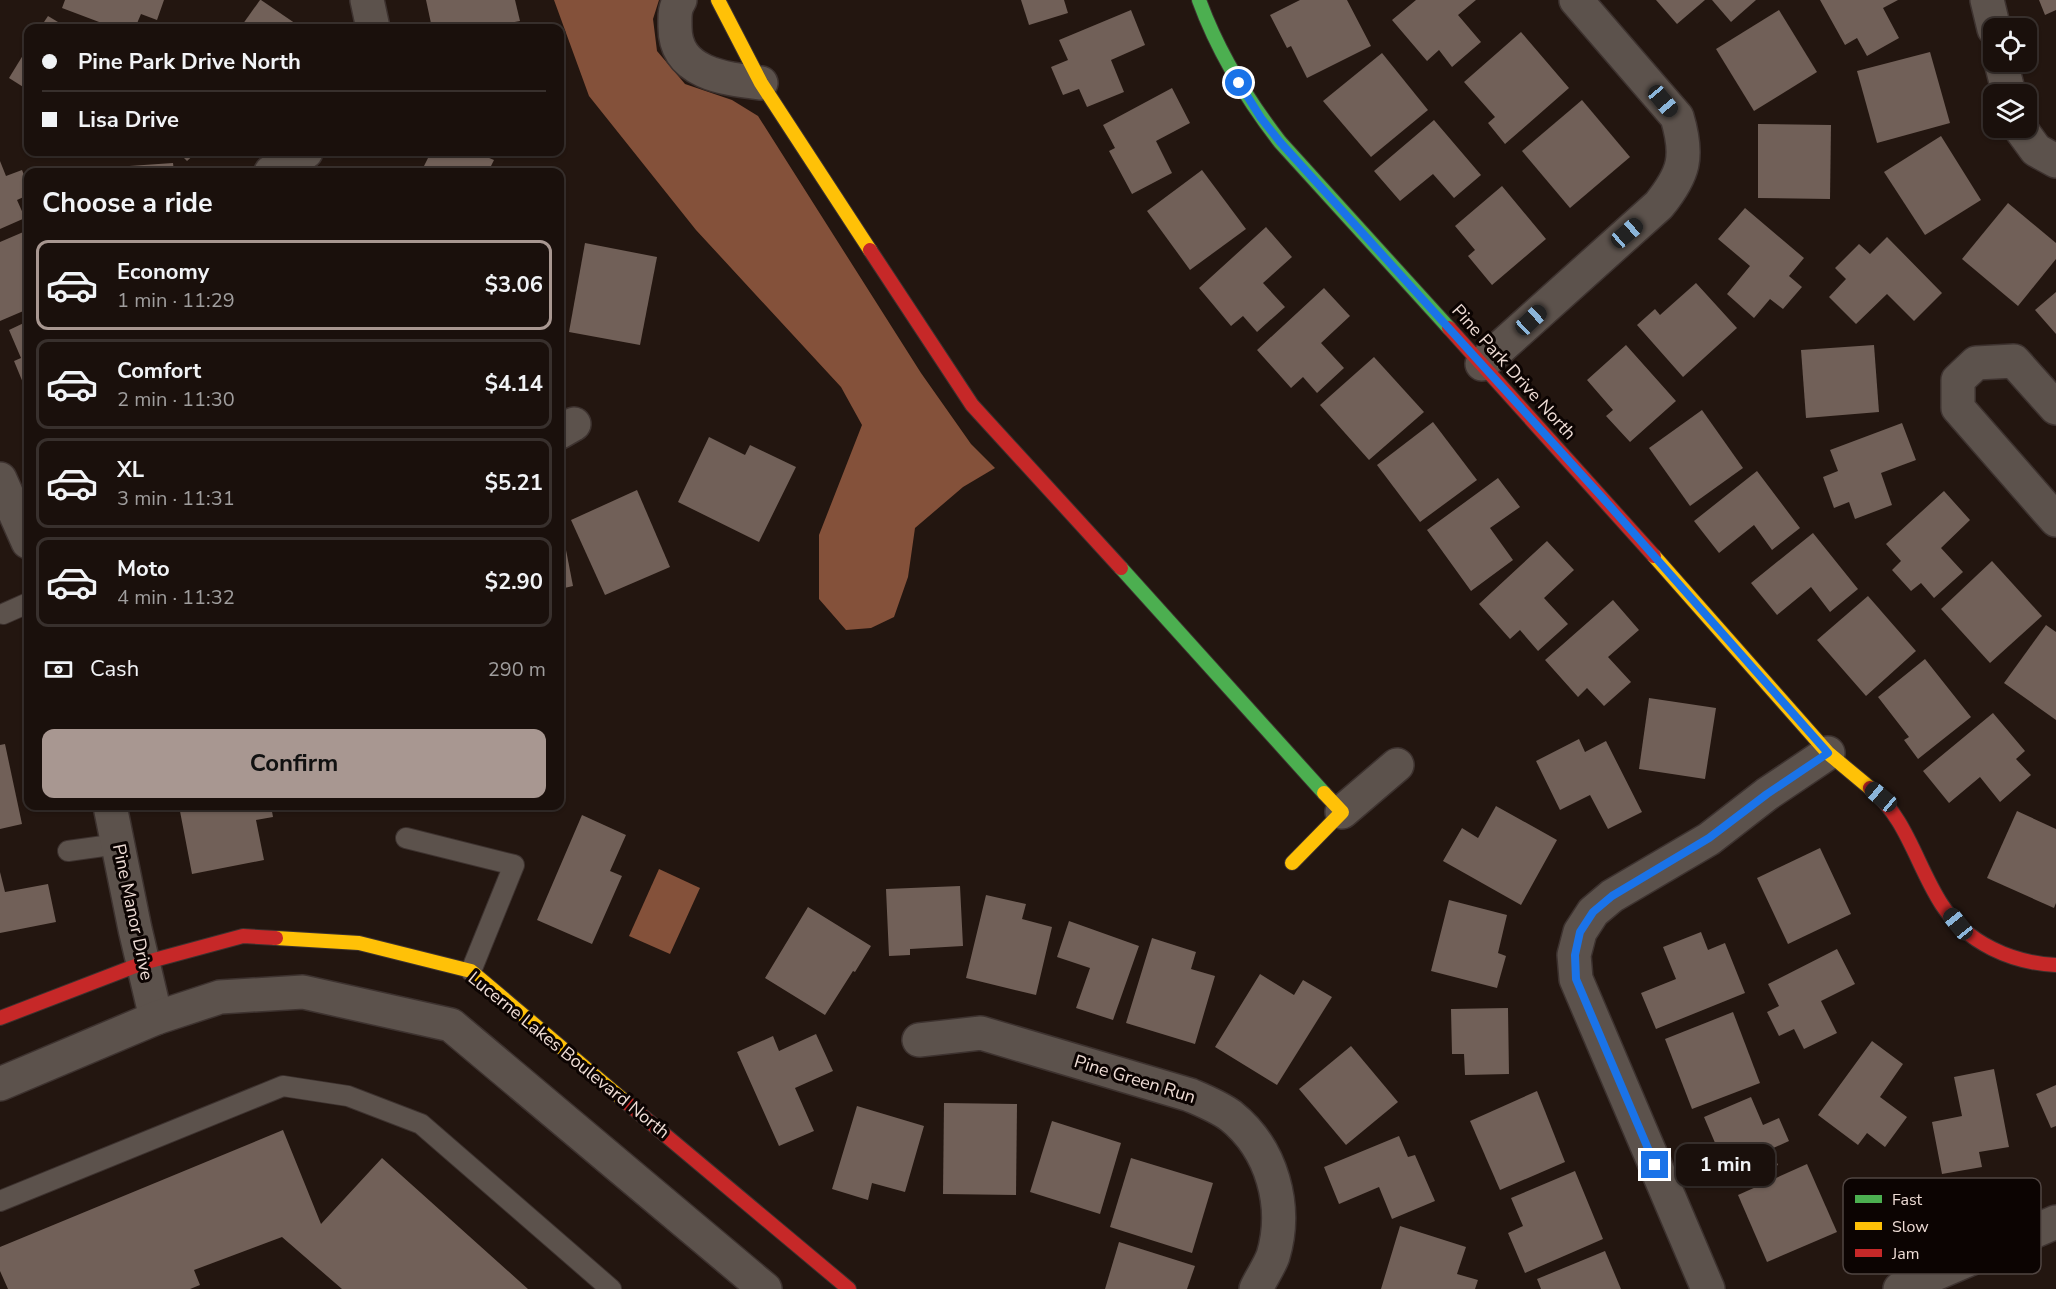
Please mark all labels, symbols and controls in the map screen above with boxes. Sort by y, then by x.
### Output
map controls [1983,18,2037,138]
button: locate [1983,18,2037,72]
text: Pine Park Drive North [78,47,301,77]
route start [1225,69,1252,96]
car [1645,81,1681,121]
button: layers [1983,84,2037,138]
text: Lisa Drive [78,105,179,135]
text: Choose a ride [42,185,213,222]
car [1608,214,1646,252]
text: Economy [117,257,209,287]
icon: car [45,258,99,312]
text: $3.06 [485,270,543,300]
text: 1 min · 11:29 [117,287,235,314]
street label: Pine Park Drive North [1447,299,1581,445]
car [1512,301,1550,339]
text: Comfort [117,356,201,386]
icon: car [45,357,99,411]
text: $4.14 [485,369,543,399]
text: 2 min · 11:30 [117,386,235,413]
text: XL [117,455,144,485]
icon: car [45,456,99,510]
text: $5.21 [485,468,543,498]
text: 3 min · 11:31 [117,485,235,512]
text: Moto [117,554,170,584]
icon: car [45,555,99,609]
text: $2.90 [485,567,543,597]
text: 4 min · 11:32 [117,584,235,611]
icon: cash [42,653,75,686]
text: Cash [90,654,139,684]
text: 290 m [488,656,546,683]
button: Confirm [42,729,546,798]
car [1861,779,1901,815]
street label: Pine Manor Drive [107,842,159,982]
car [1940,904,1976,944]
street label: Lucerne Lakes Boulevard North [463,966,675,1144]
street label: Pine Green Run [1071,1049,1199,1109]
callout: 1 min [1676,1144,1775,1186]
route end [1641,1151,1668,1178]
text: 1 min [1700,1151,1751,1178]
legend [1843,1178,2041,1274]
text: Fast [1892,1189,1923,1211]
text: Slow [1892,1216,1929,1238]
text: Jam [1891,1243,1919,1265]

